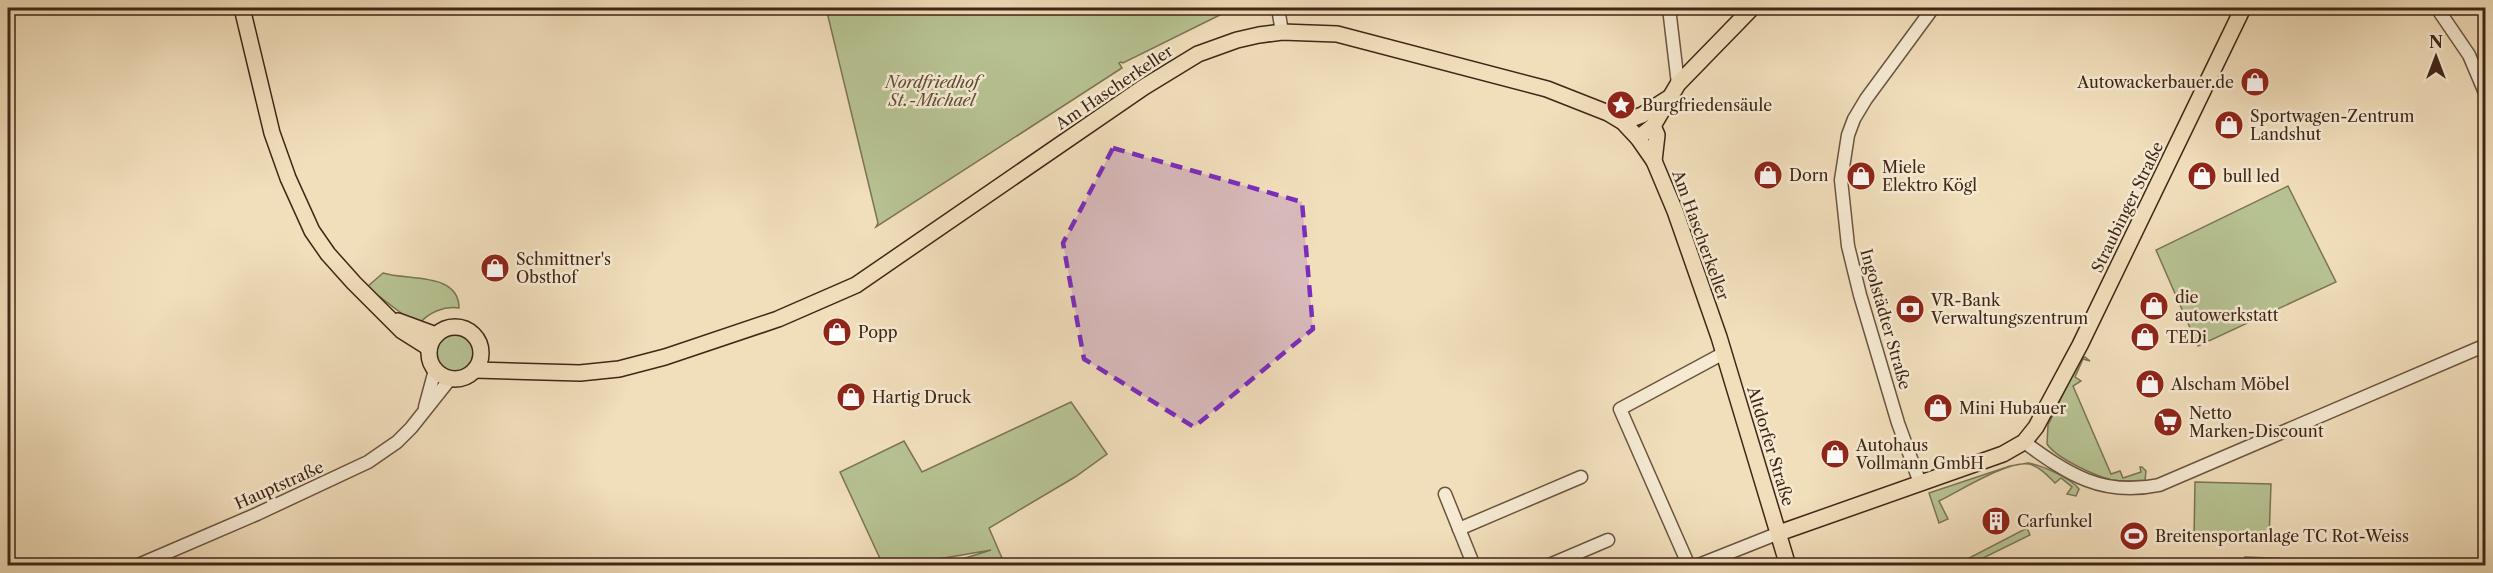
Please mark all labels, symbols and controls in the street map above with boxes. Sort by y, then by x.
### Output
north arrow [2406,27,2466,87]
text: N [2429,32,2443,52]
street label: Am Hascherkeller [1051,40,1177,134]
shop icon: Autowackerbauer.de [2239,66,2271,98]
park label: Nordfriedhof St.-Michael [883,72,985,110]
place label: Autowackerbauer.de [2076,72,2234,92]
place icon: Burgfriedensäule [1605,89,1637,121]
place label: Burgfriedensäule [1642,95,1772,115]
place label: Sportwagen-Zentrum Landshut [2250,106,2414,144]
shop icon: Sportwagen-Zentrum Landshut [2213,109,2245,141]
street label: Straubinger Straße [2087,138,2167,276]
place label: Miele Elektro Kögl [1882,157,1977,195]
shop icon: Dorn [1752,159,1784,191]
shop icon: Miele Elektro Kögl [1845,160,1877,192]
shop icon: bull led [2186,160,2218,192]
place label: Dorn [1789,165,1829,185]
street label: Am Hascherkeller [1668,166,1734,303]
place label: bull led [2223,166,2280,186]
street label: Ingolstädter Straße [1856,246,1916,392]
place label: Schmittner's Obsthof [516,249,611,287]
shop icon: Schmittner's Obsthof [479,252,511,284]
place label: die autowerkstatt [2175,287,2279,325]
place label: VR-Bank Verwaltungszentrum [1930,290,2088,328]
shop icon: die autowerkstatt [2138,290,2170,322]
bank icon: VR-Bank Verwaltungszentrum [1894,293,1926,325]
shop icon: Popp [821,316,853,348]
shop icon: TEDi [2129,321,2161,353]
place label: Popp [858,322,898,342]
place label: TEDi [2166,327,2207,347]
shop icon: Alscham Möbel [2134,368,2166,400]
place label: Alscham Möbel [2170,374,2290,394]
shop icon: Hartig Druck [835,381,867,413]
street label: Altdorfer Straße [1743,383,1799,508]
place label: Hartig Druck [872,387,972,407]
shop icon: Mini Hubauer [1922,392,1954,424]
place label: Mini Hubauer [1959,398,2066,418]
place label: Netto Marken-Discount [2189,403,2324,441]
supermarket icon: Netto Marken-Discount [2152,406,2184,438]
place label: Autohaus Vollmann GmbH [1855,435,1984,473]
shop icon: Autohaus Vollmann GmbH [1819,438,1851,470]
street label: Hauptstraße [231,457,327,513]
building icon: Carfunkel [1980,505,2012,537]
place label: Carfunkel [2017,511,2093,531]
sports icon: Breitensportanlage TC Rot-Weiss [2118,520,2150,552]
place label: Breitensportanlage TC Rot-Weiss [2155,526,2409,546]

